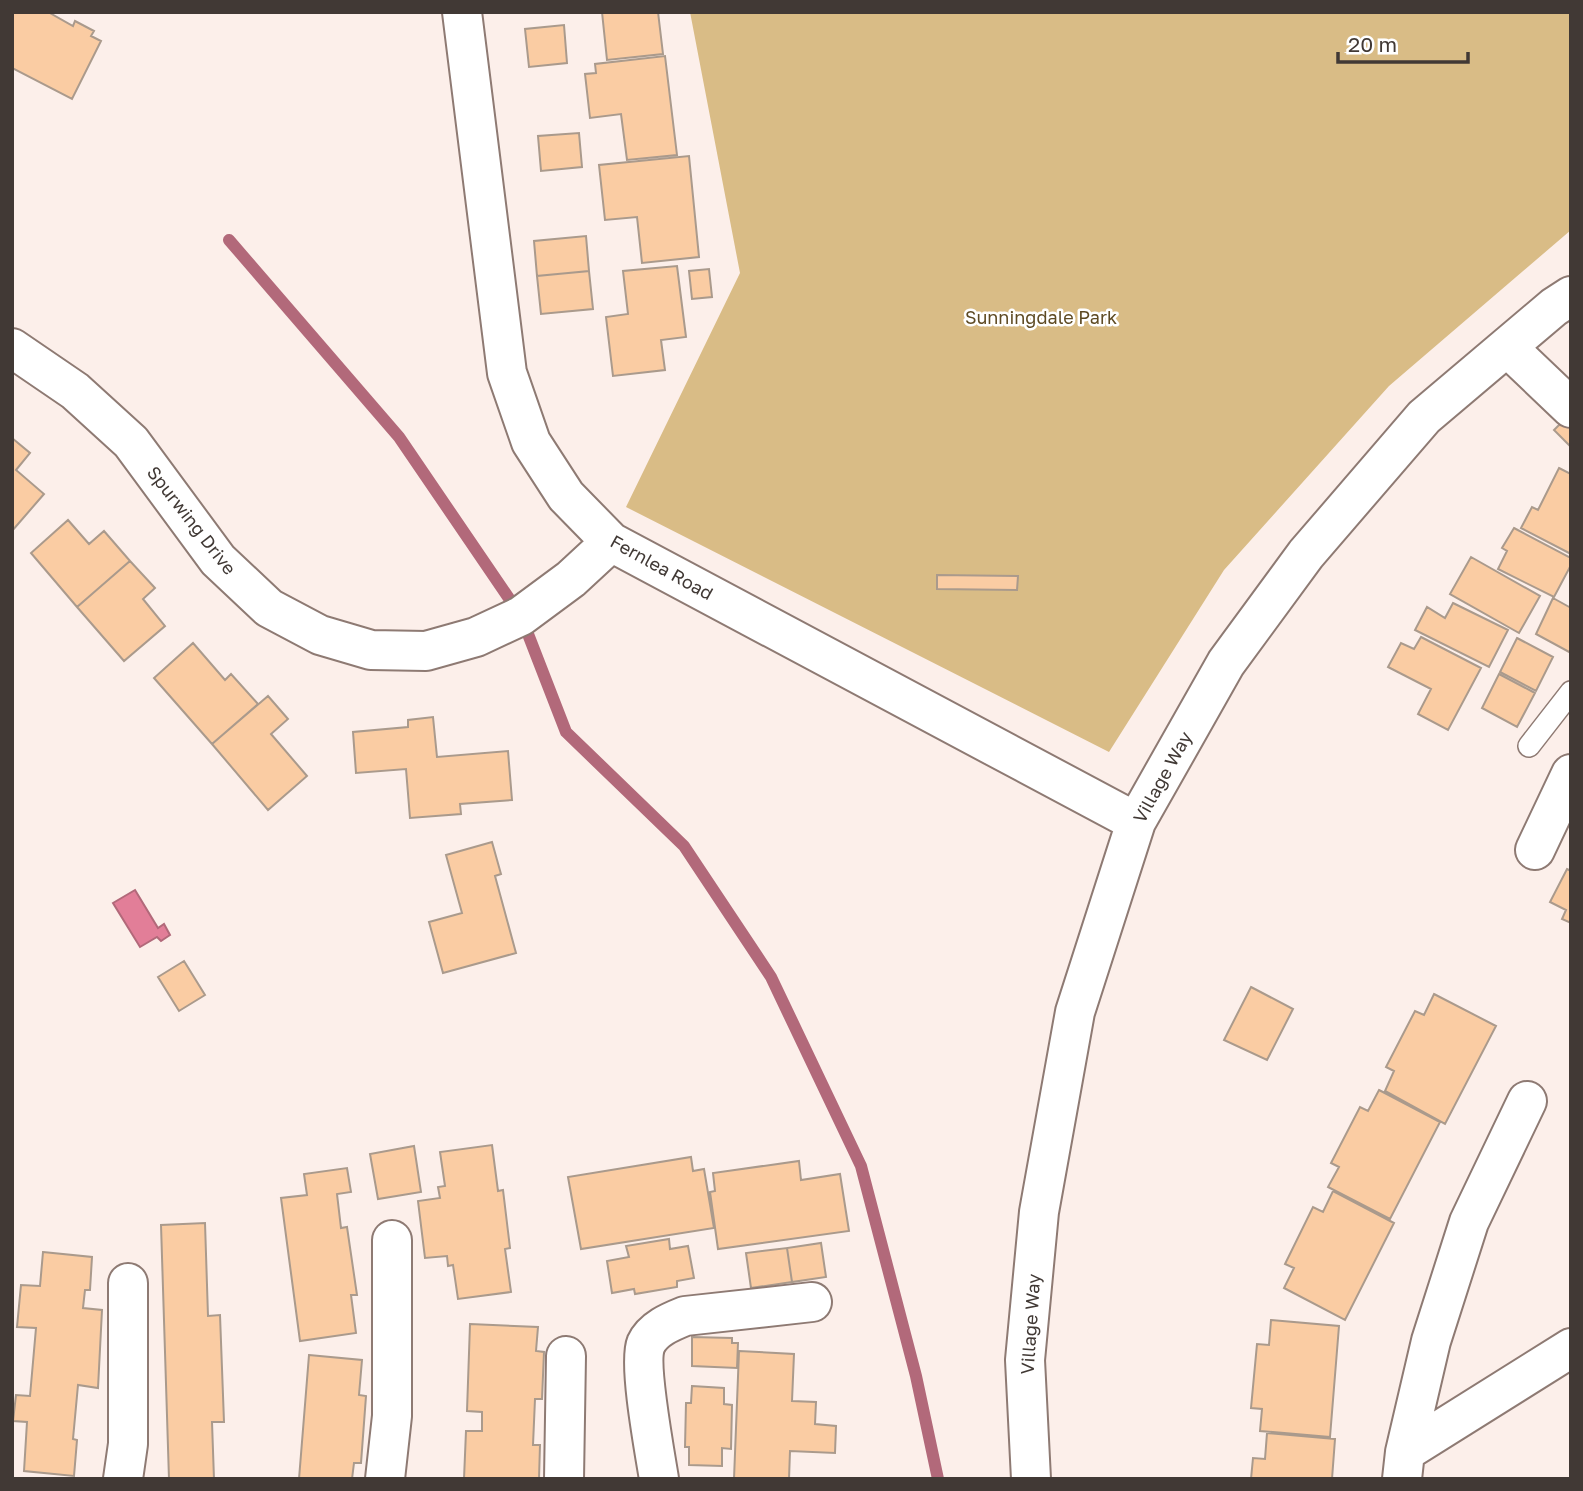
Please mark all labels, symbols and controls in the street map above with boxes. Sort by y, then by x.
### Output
scale bar [1338,21,1468,65]
text: 20 m [1348,31,1397,57]
park label: Sunningdale Park [965,306,1117,328]
street label: Spurwing Drive [143,461,241,579]
street label: Fernlea Road [607,530,717,604]
street label: Village Way [1128,727,1196,827]
street label: Village Way [1016,1273,1044,1375]

